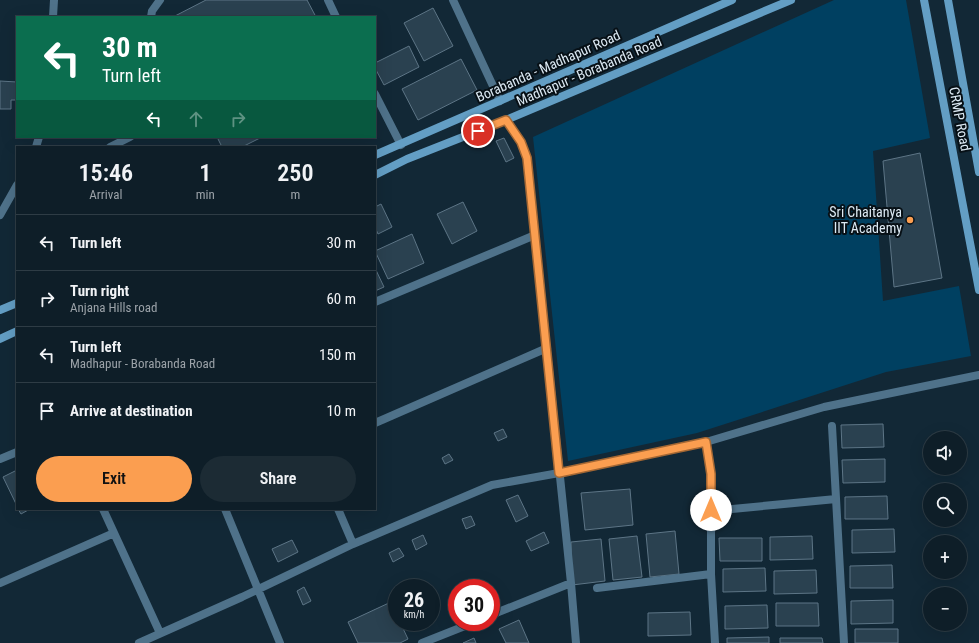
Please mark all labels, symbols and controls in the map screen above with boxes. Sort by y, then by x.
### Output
street label: Borabanda - Madhapur Road [473,27,623,105]
text: 30 m [102,31,158,64]
icon: left [36,32,88,84]
street label: Madhapur - Borabanda Road [514,33,664,109]
text: Turn left [102,65,161,86]
street label: CRMP Road [946,86,974,152]
icon: left [143,108,165,130]
icon: ahead [185,108,207,130]
icon: right [227,108,249,130]
pin [461,114,495,148]
icon: arrive [467,120,489,142]
text: 15:46 [79,159,133,187]
text: 1 [199,159,211,187]
text: 250 [277,159,313,187]
text: Arrival [89,187,122,202]
text: min [196,187,215,202]
text: m [290,187,300,202]
place label: Sri Chaitanya IIT Academy [829,204,902,236]
marker: Sri Chaitanya IIT Academy [905,215,915,225]
icon: left [36,232,58,254]
text: Turn left [70,234,121,252]
text: 30 m [326,234,356,252]
text: Turn right [70,282,129,300]
icon: right [36,288,58,310]
text: 60 m [326,290,356,308]
text: Anjana Hills road [70,300,157,315]
text: Turn left [70,338,121,356]
icon: left [36,344,58,366]
text: 150 m [319,346,356,364]
text: Madhapur - Borabanda Road [70,356,215,371]
icon: arrive [36,400,58,422]
text: Arrive at destination [70,402,193,420]
text: 10 m [326,402,356,420]
map controls [923,431,967,631]
button: sound [923,431,967,475]
button: Exit [36,456,192,502]
button: Share [200,456,356,502]
button: search [923,483,967,527]
position arrow [690,489,732,531]
button: + [923,535,967,579]
speed limit sign: 30 [448,579,500,631]
button: − [923,587,967,631]
text: 26 [404,588,424,612]
text: km/h [404,609,424,620]

